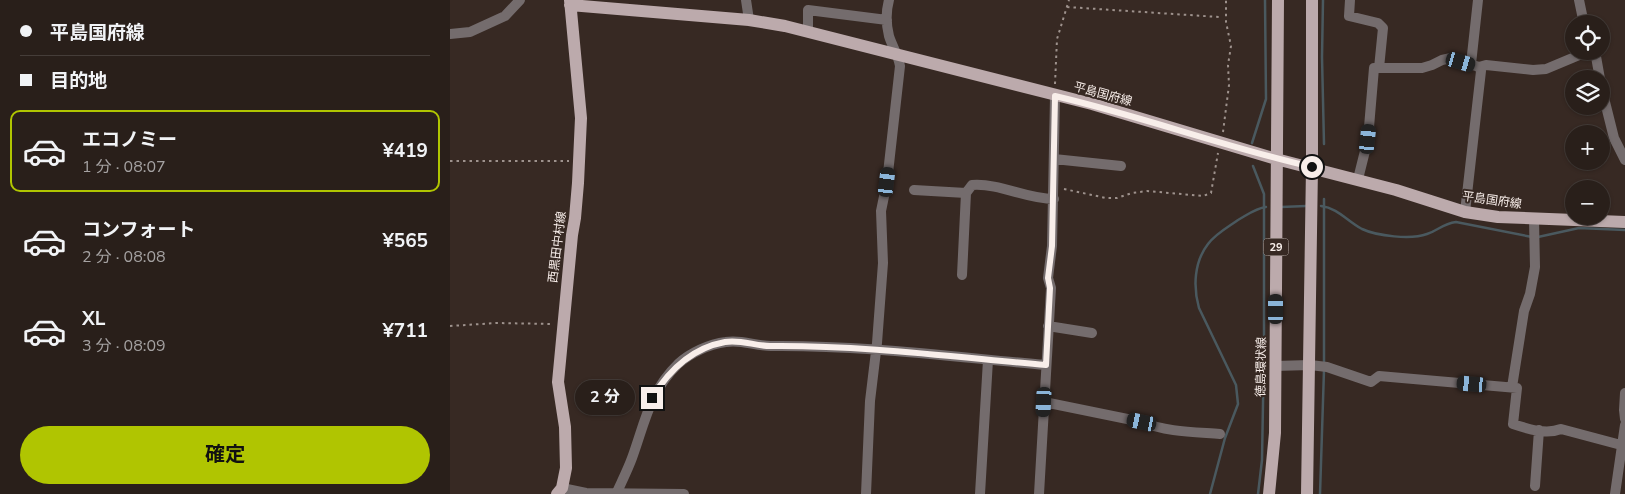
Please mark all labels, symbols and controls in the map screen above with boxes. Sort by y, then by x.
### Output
map controls [1565,15,1610,225]
button: locate [1565,15,1610,60]
text: 平島国府線 [50,20,145,46]
car [1444,51,1477,73]
text: 目的地 [50,68,107,94]
button: layers [1565,70,1610,115]
street label: 平島国府線 [1072,79,1134,109]
car [1358,123,1377,155]
button: + [1565,125,1610,170]
text: エコノミー [82,127,177,153]
icon: car [22,129,67,174]
text: ¥419 [382,138,428,164]
text: 1 分 · 08:07 [82,156,166,178]
route start [1301,156,1323,178]
car [877,166,896,198]
button: − [1565,180,1610,225]
street label: 平島国府線 [1461,188,1523,212]
street label: 西黒田中村線 [545,210,569,284]
text: コンフォート [82,217,195,243]
icon: car [22,219,67,264]
text: ¥565 [382,228,428,254]
road number: 29 [1264,238,1288,256]
text: 2 分 · 08:08 [82,246,166,268]
car [1268,294,1283,324]
text: XL [82,306,105,332]
icon: car [22,309,67,354]
text: ¥711 [382,318,428,344]
text: 3 分 · 08:09 [82,335,166,357]
street label: 徳島環状線 [1252,337,1270,397]
car [1456,375,1487,393]
callout: 2 分 [574,380,634,416]
text: 2 分 [590,386,620,408]
route end [641,387,663,409]
car [1035,387,1052,417]
car [1125,412,1158,432]
button: 確定 [20,426,430,484]

